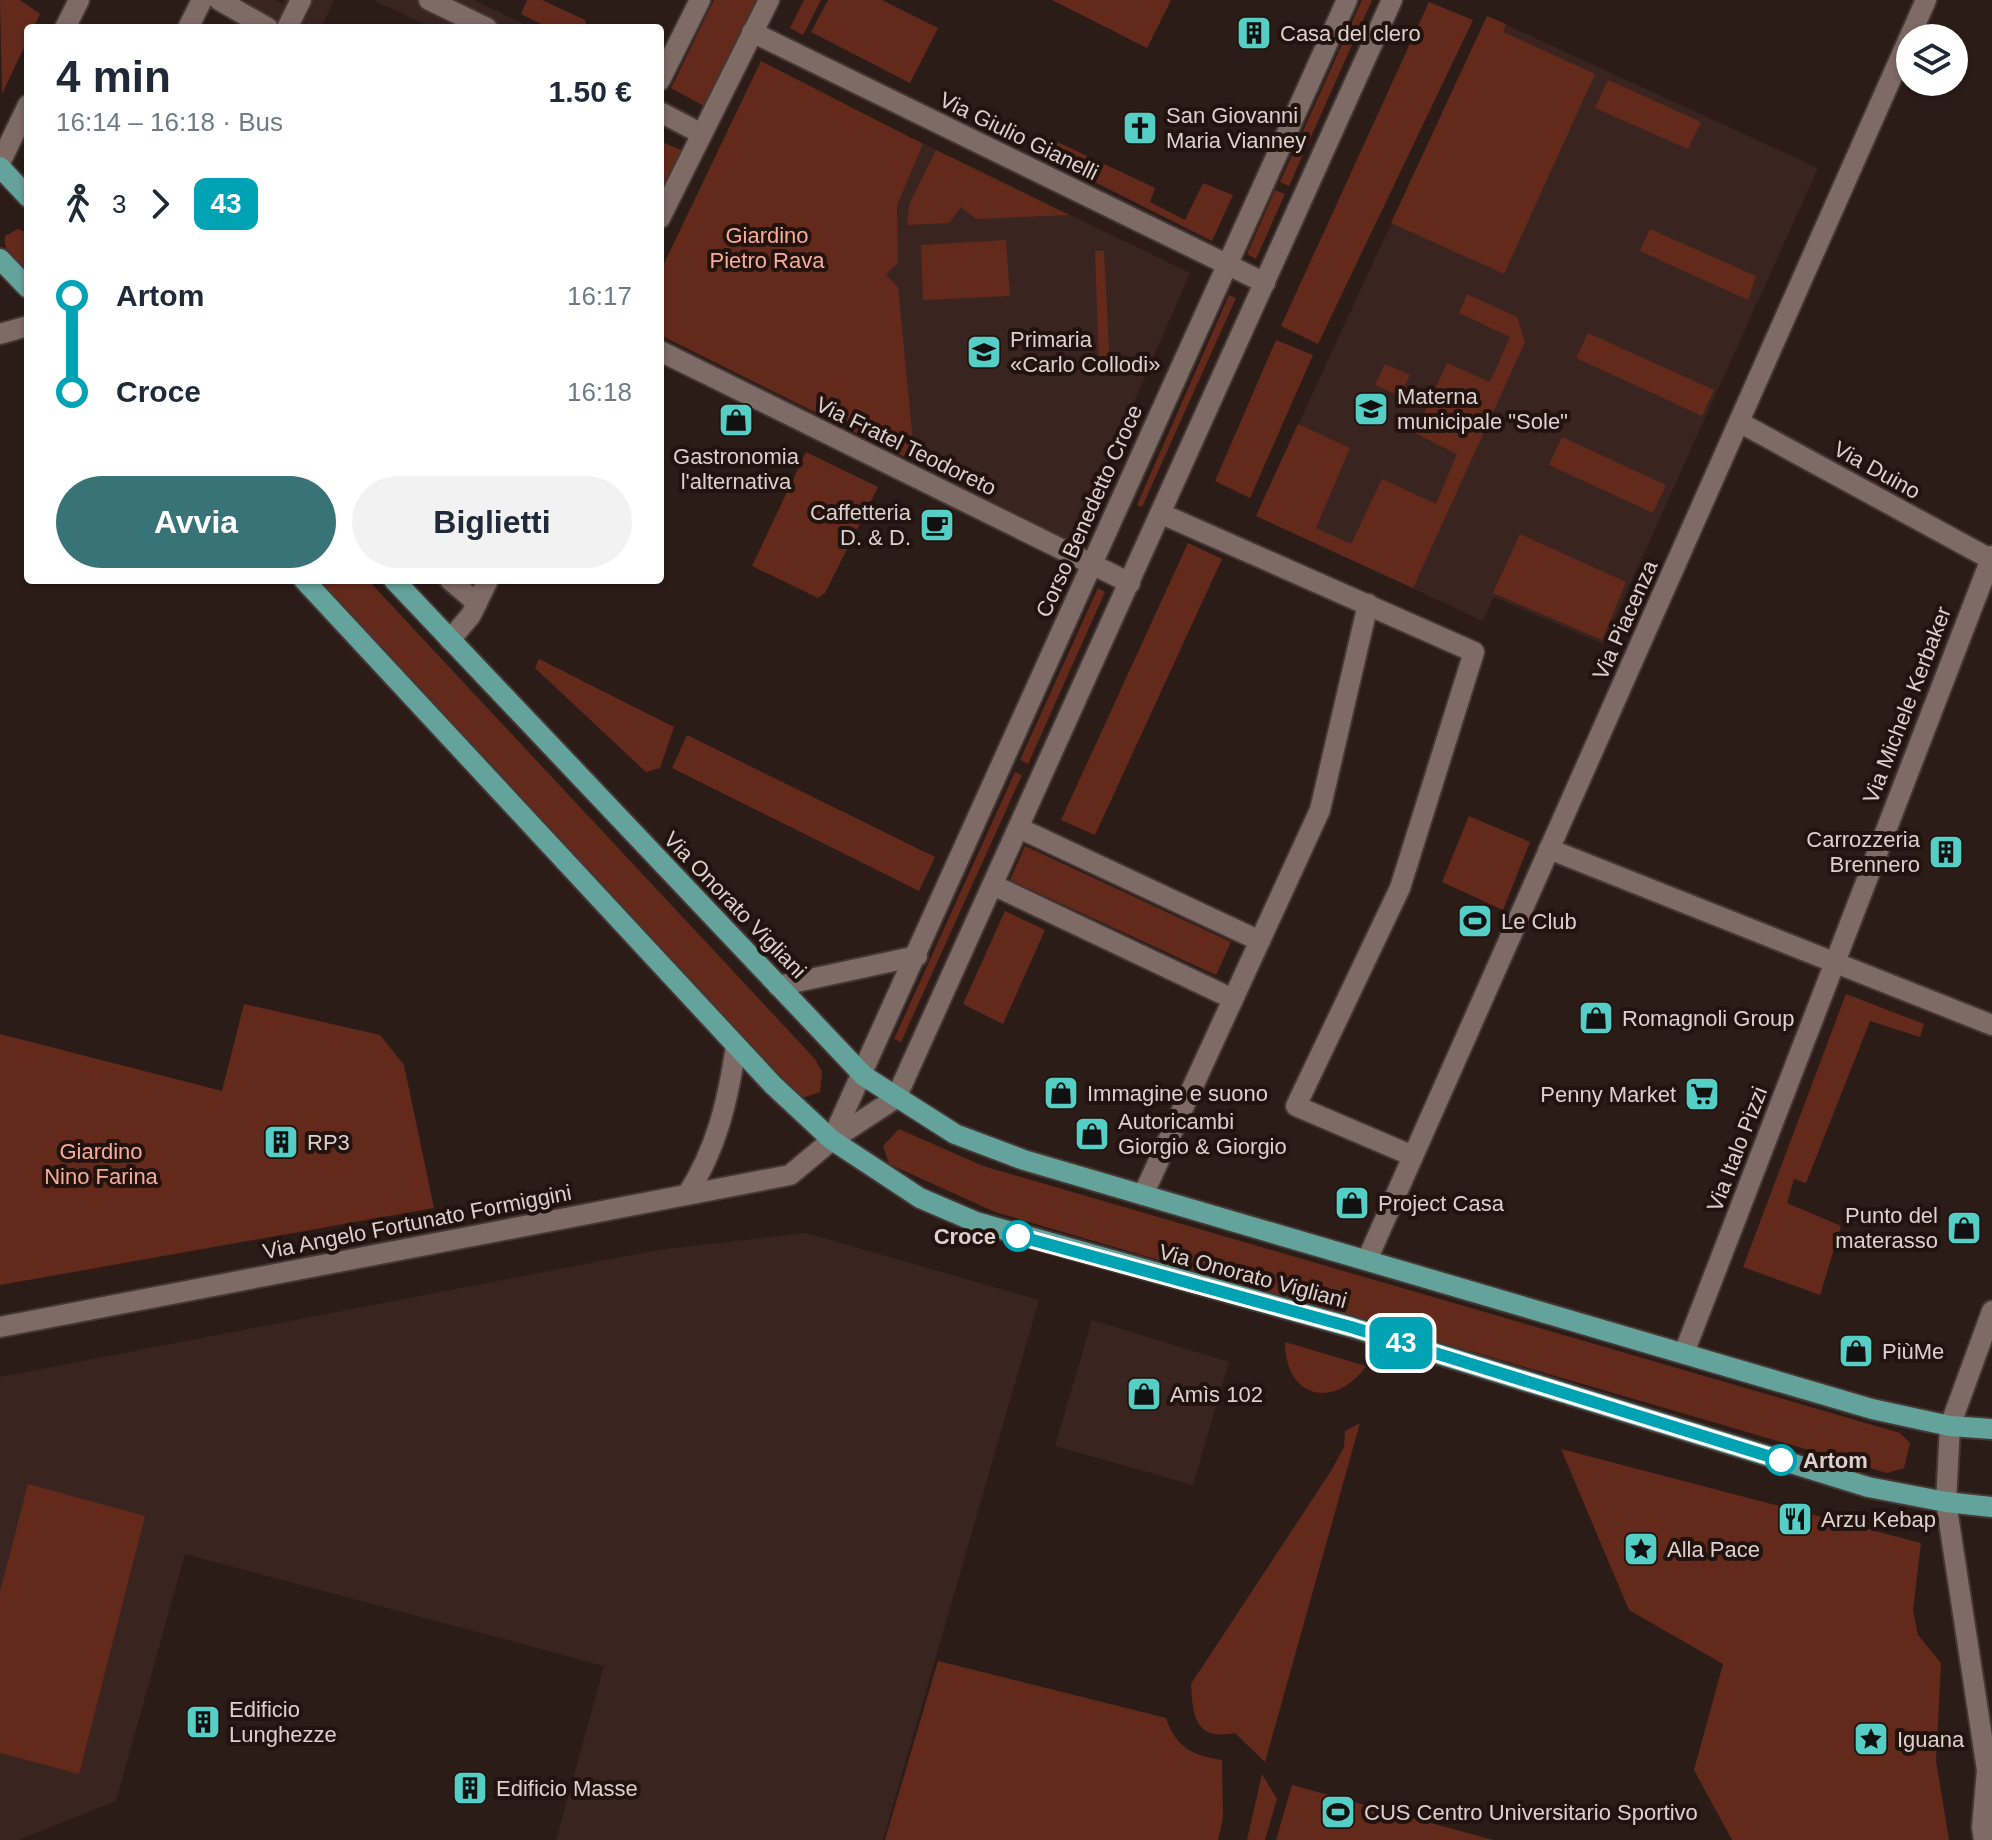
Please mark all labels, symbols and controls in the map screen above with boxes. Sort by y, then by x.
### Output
building icon: Casa del clero [1235,14,1273,52]
place label: Casa del clero [1280,21,1421,46]
map controls [1896,24,1968,96]
button: layers [1896,24,1968,96]
text: 4 min [56,52,171,101]
text: 1.50 € [549,75,632,108]
street label: Via Giulio Gianelli [936,87,1102,185]
place label: San Giovanni Maria Vianney [1166,103,1306,153]
text: 16:14 – 16:18 · Bus [56,107,283,137]
church icon: San Giovanni Maria Vianney [1121,109,1159,147]
icon: walk [56,182,100,226]
icon: forward [138,182,182,226]
text: 43 [210,188,242,219]
text: 3 [112,189,126,219]
park label: Giardino Pietro Rava [710,223,825,273]
text: Artom [116,279,204,312]
text: 16:17 [567,281,632,311]
place label: Primaria «Carlo Collodi» [1010,327,1160,377]
school or university icon: Primaria «Carlo Collodi» [965,333,1003,371]
text: Croce [116,375,201,408]
text: 16:18 [567,377,632,407]
place label: Materna municipale "Sole" [1397,384,1568,434]
school or university icon: Materna municipale "Sole" [1352,390,1390,428]
street label: Via Fratel Teodoreto [812,392,1000,500]
shop icon: Gastronomia l'alternativa [717,401,755,439]
street label: Corso Benedetto Croce [1031,401,1147,621]
street label: Via Duino [1829,436,1925,504]
place label: Gastronomia l'alternativa [673,444,800,494]
button: Avvia [56,476,336,568]
button: Biglietti [352,476,632,568]
place label: Caffetteria D. & D. [810,500,912,550]
cafe icon: Caffetteria D. & D. [918,506,956,544]
street label: Via Piacenza [1588,556,1663,684]
street label: Via Michele Kerbaker [1858,603,1956,807]
street label: Via Onorato Vigliani [659,827,811,983]
place label: Carrozzeria Brennero [1806,827,1921,877]
building icon: Carrozzeria Brennero [1927,833,1965,871]
sports icon: Le Club [1456,902,1494,940]
place label: Le Club [1501,909,1577,934]
shop icon: Romagnoli Group [1577,999,1615,1037]
place label: Romagnoli Group [1622,1006,1794,1031]
shop icon: Immagine e suono [1042,1074,1080,1112]
supermarket icon: Penny Market [1683,1075,1721,1113]
place label: Immagine e suono [1087,1081,1268,1106]
place label: Penny Market [1540,1082,1676,1107]
street label: Via Italo Pizzi [1702,1083,1772,1215]
place label: Autoricambi Giorgio & Giorgio [1118,1109,1287,1159]
shop icon: Autoricambi Giorgio & Giorgio [1073,1115,1111,1153]
building icon: RP3 [262,1123,300,1161]
place label: RP3 [307,1130,350,1155]
park label: Giardino Nino Farina [44,1139,159,1189]
street label: Via Angelo Fortunato Formiggini [261,1180,573,1264]
shop icon: Project Casa [1333,1184,1371,1222]
place label: Project Casa [1378,1191,1505,1216]
place label: Punto del materasso [1835,1203,1938,1253]
shop icon: Punto del materasso [1945,1209,1983,1247]
marker: Croce [1003,1221,1033,1251]
place label: Croce [934,1224,996,1249]
street label: Via Onorato Vigliani [1156,1239,1350,1313]
line badge: 43 [1365,1317,1437,1369]
text: 43 [1385,1327,1417,1358]
shop icon: PiùMe [1837,1332,1875,1370]
place label: PiùMe [1882,1339,1944,1364]
shop icon: Amìs 102 [1125,1375,1163,1413]
place label: Amìs 102 [1170,1382,1263,1407]
marker: Artom [1766,1445,1796,1475]
place label: Artom [1803,1448,1868,1473]
restaurant icon: Arzu Kebap [1776,1500,1814,1538]
place label: Arzu Kebap [1821,1507,1936,1532]
place icon: Alla Pace [1622,1530,1660,1568]
place label: Alla Pace [1667,1537,1760,1562]
place label: Edificio Lunghezze [229,1697,337,1747]
building icon: Edificio Lunghezze [184,1703,222,1741]
place icon: Iguana [1852,1720,1890,1758]
place label: Iguana [1897,1727,1965,1752]
building icon: Edificio Masse [451,1769,489,1807]
place label: Edificio Masse [496,1776,638,1801]
sports icon: CUS Centro Universitario Sportivo [1319,1793,1357,1831]
place label: CUS Centro Universitario Sportivo [1364,1800,1698,1825]

